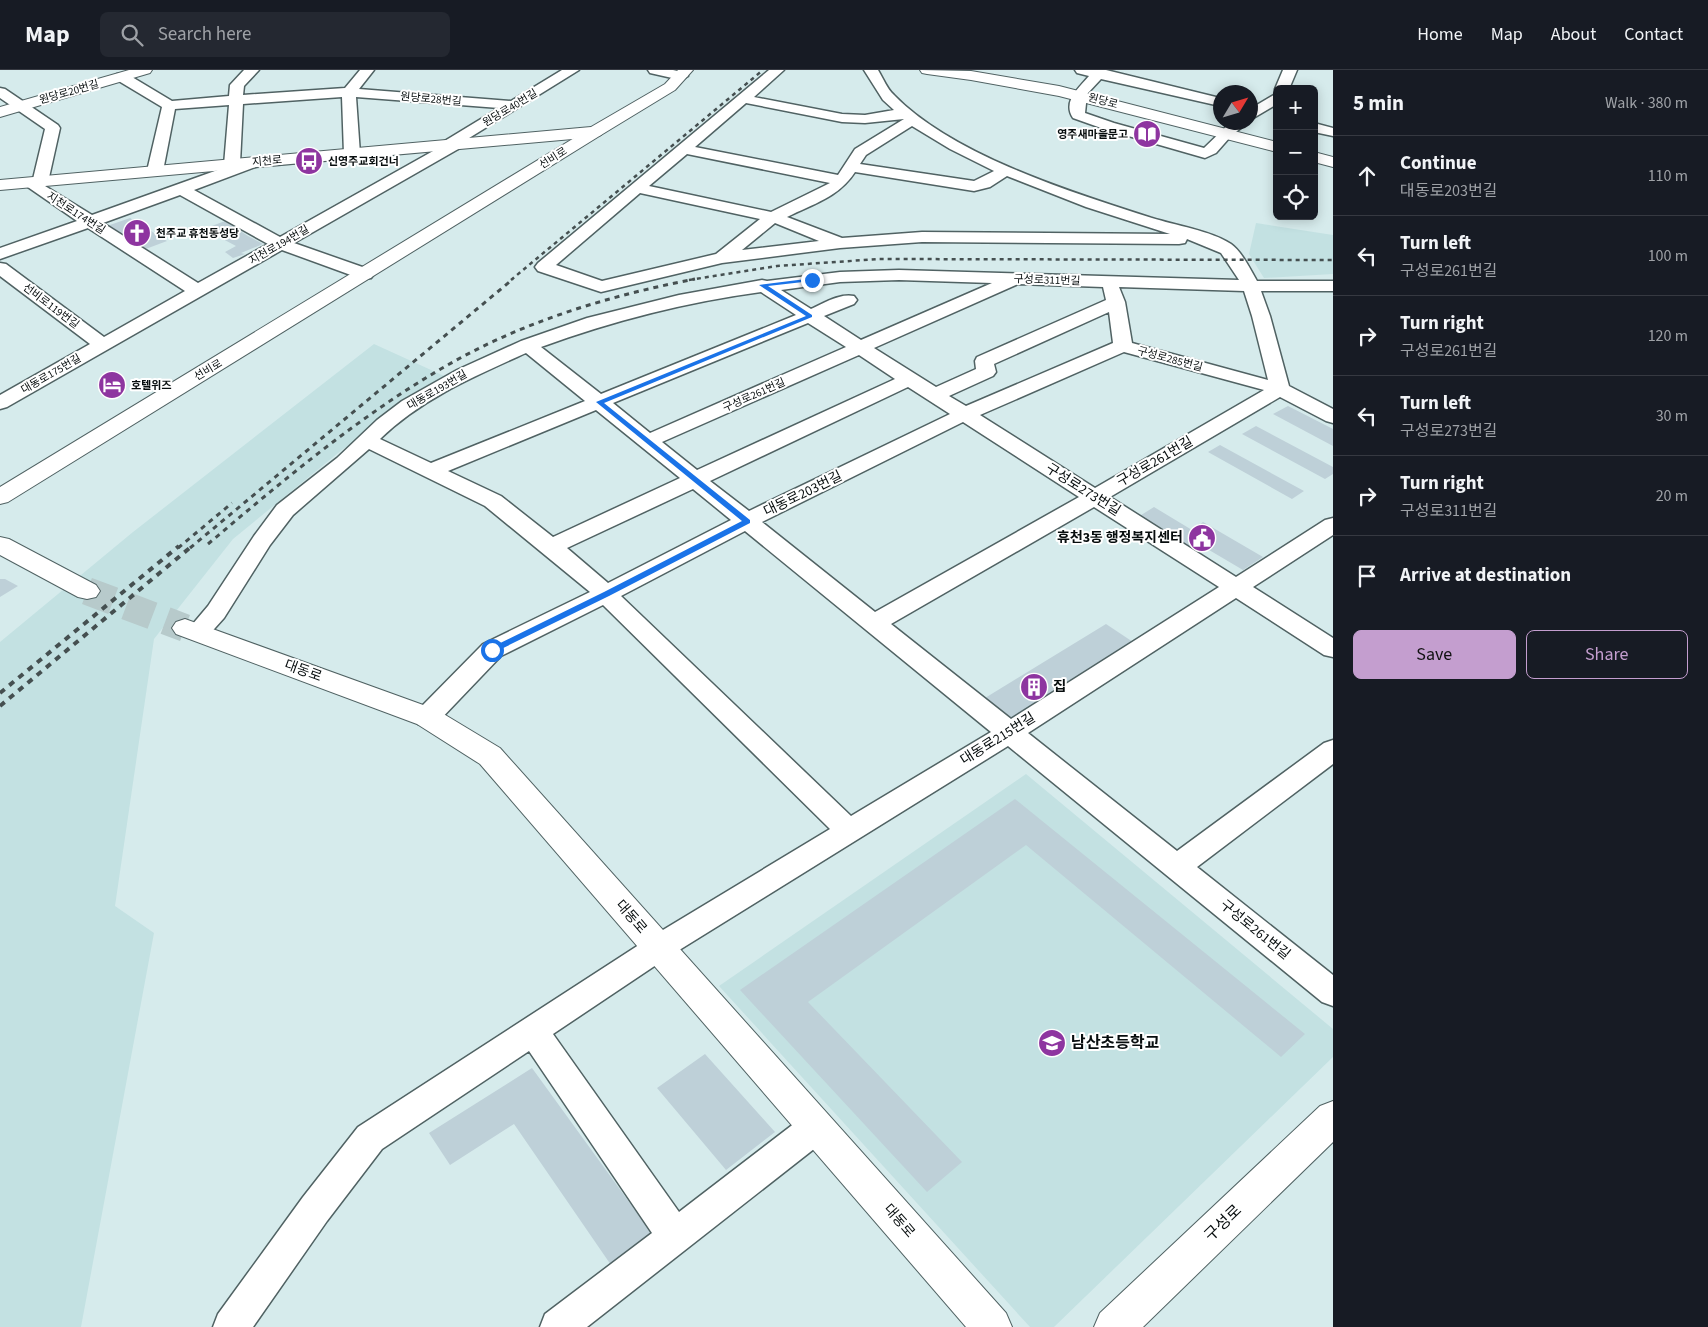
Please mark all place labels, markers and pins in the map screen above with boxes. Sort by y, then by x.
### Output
library icon: 영주새마을문고 [1132,119,1162,149]
place label: 영주새마을문고 [1057,127,1128,142]
bus stop icon: 신영주교회건너 [294,146,324,176]
place label: 신영주교회건너 [328,154,399,169]
church icon: 천주교 휴천동성당 [122,218,152,248]
place label: 천주교 휴천동성당 [156,226,239,241]
hotel icon: 호텔위즈 [97,370,127,400]
place label: 호텔위즈 [131,378,171,393]
public building icon: 휴천3동 행정복지센터 [1187,523,1217,553]
place label: 휴천3동 행정복지센터 [1057,528,1183,548]
building icon: 집 [1019,672,1049,702]
place label: 집 [1053,677,1066,697]
school or university icon: 남산초등학교 [1037,1028,1067,1058]
place label: 남산초등학교 [1071,1032,1160,1054]

